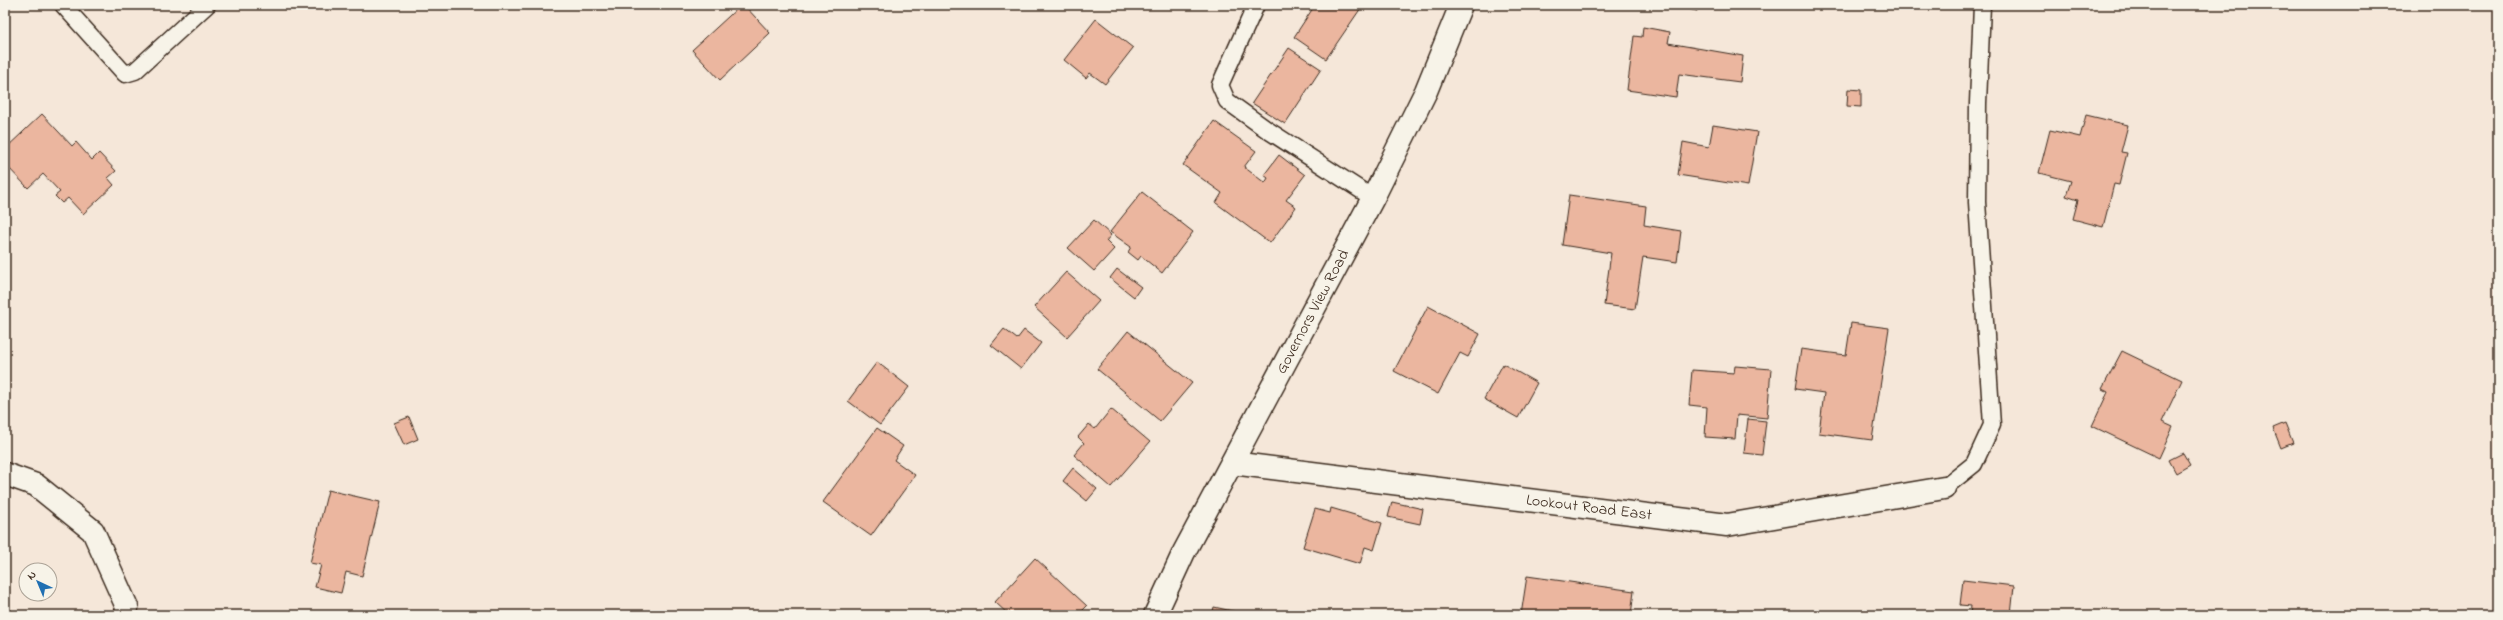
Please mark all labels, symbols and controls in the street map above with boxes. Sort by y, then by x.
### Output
street label: Governors View Road [1270,245,1356,379]
street label: Lookout Road East [1525,488,1654,528]
north arrow [18,562,58,602]
text: N [24,567,40,584]

